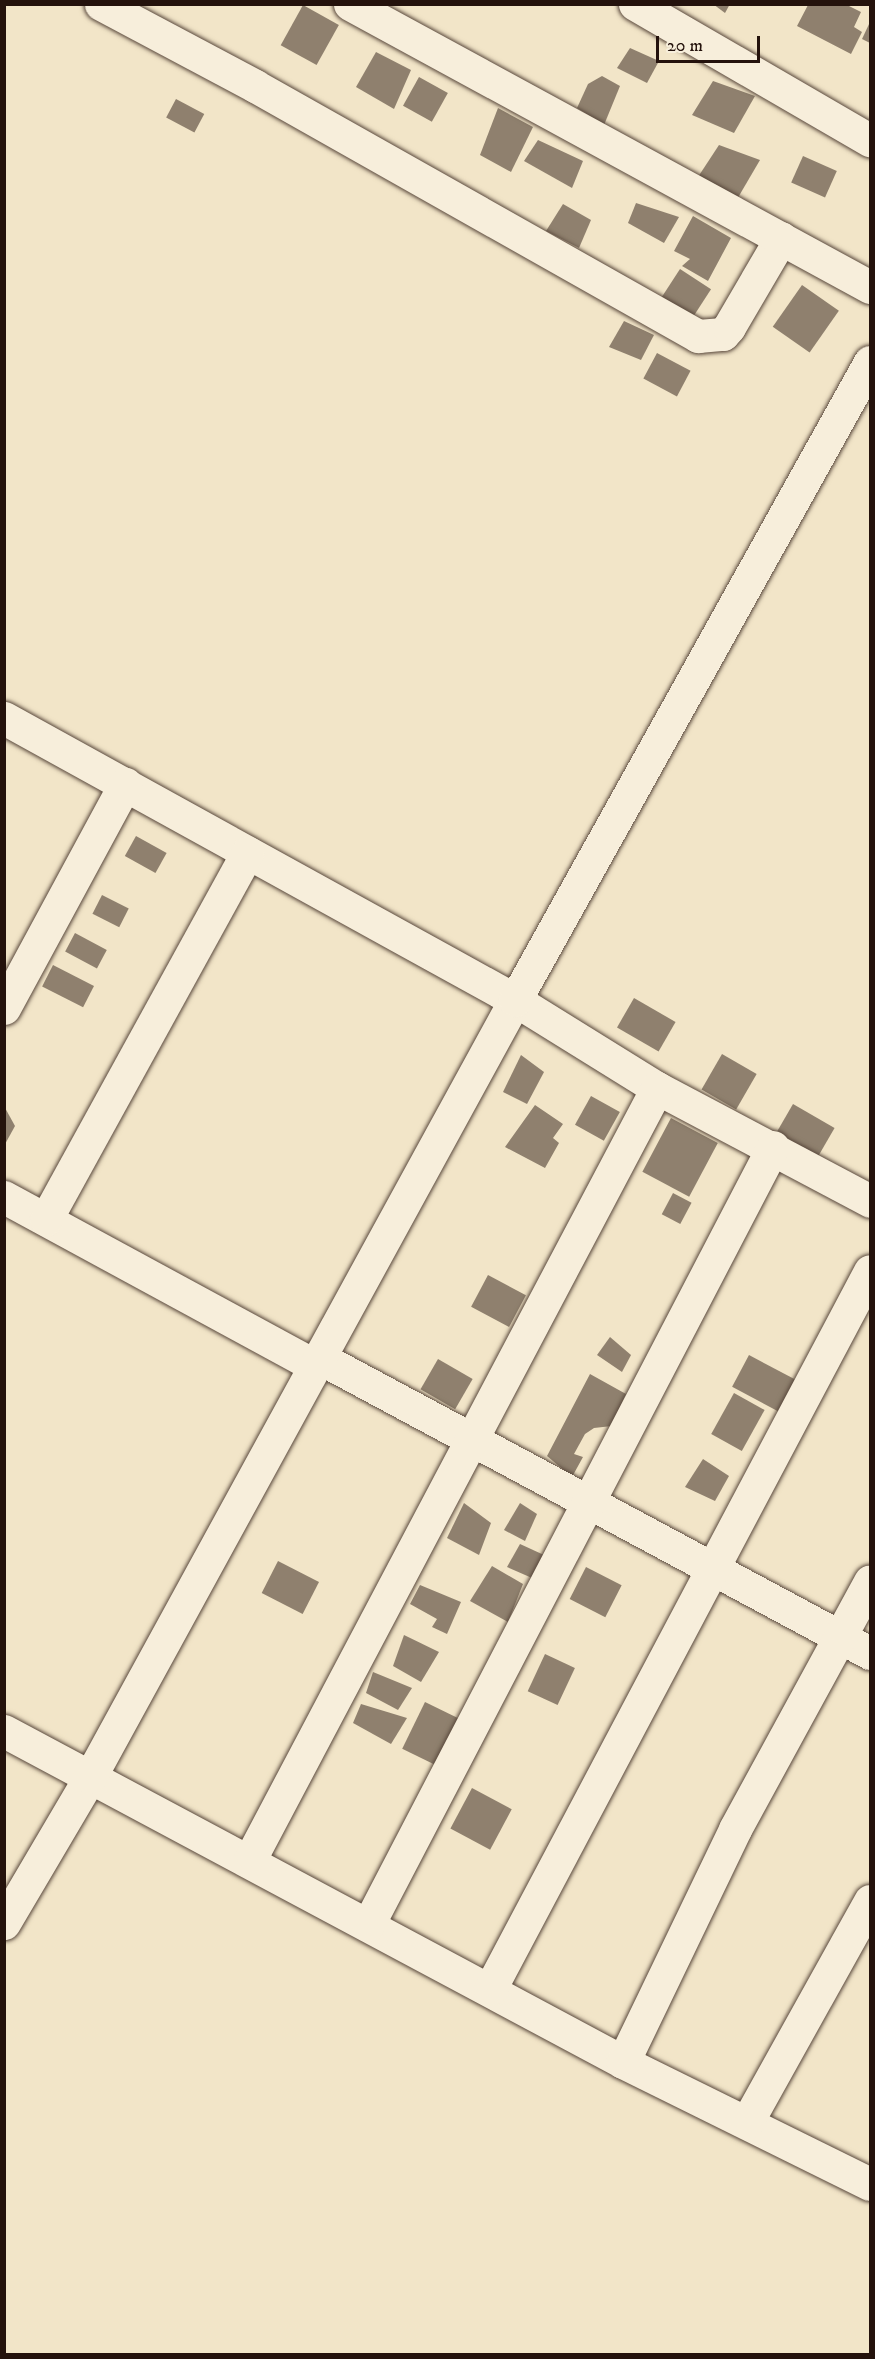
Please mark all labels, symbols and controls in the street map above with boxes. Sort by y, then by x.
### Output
scale bar [659,24,762,62]
text: 20 m [667,35,703,57]

